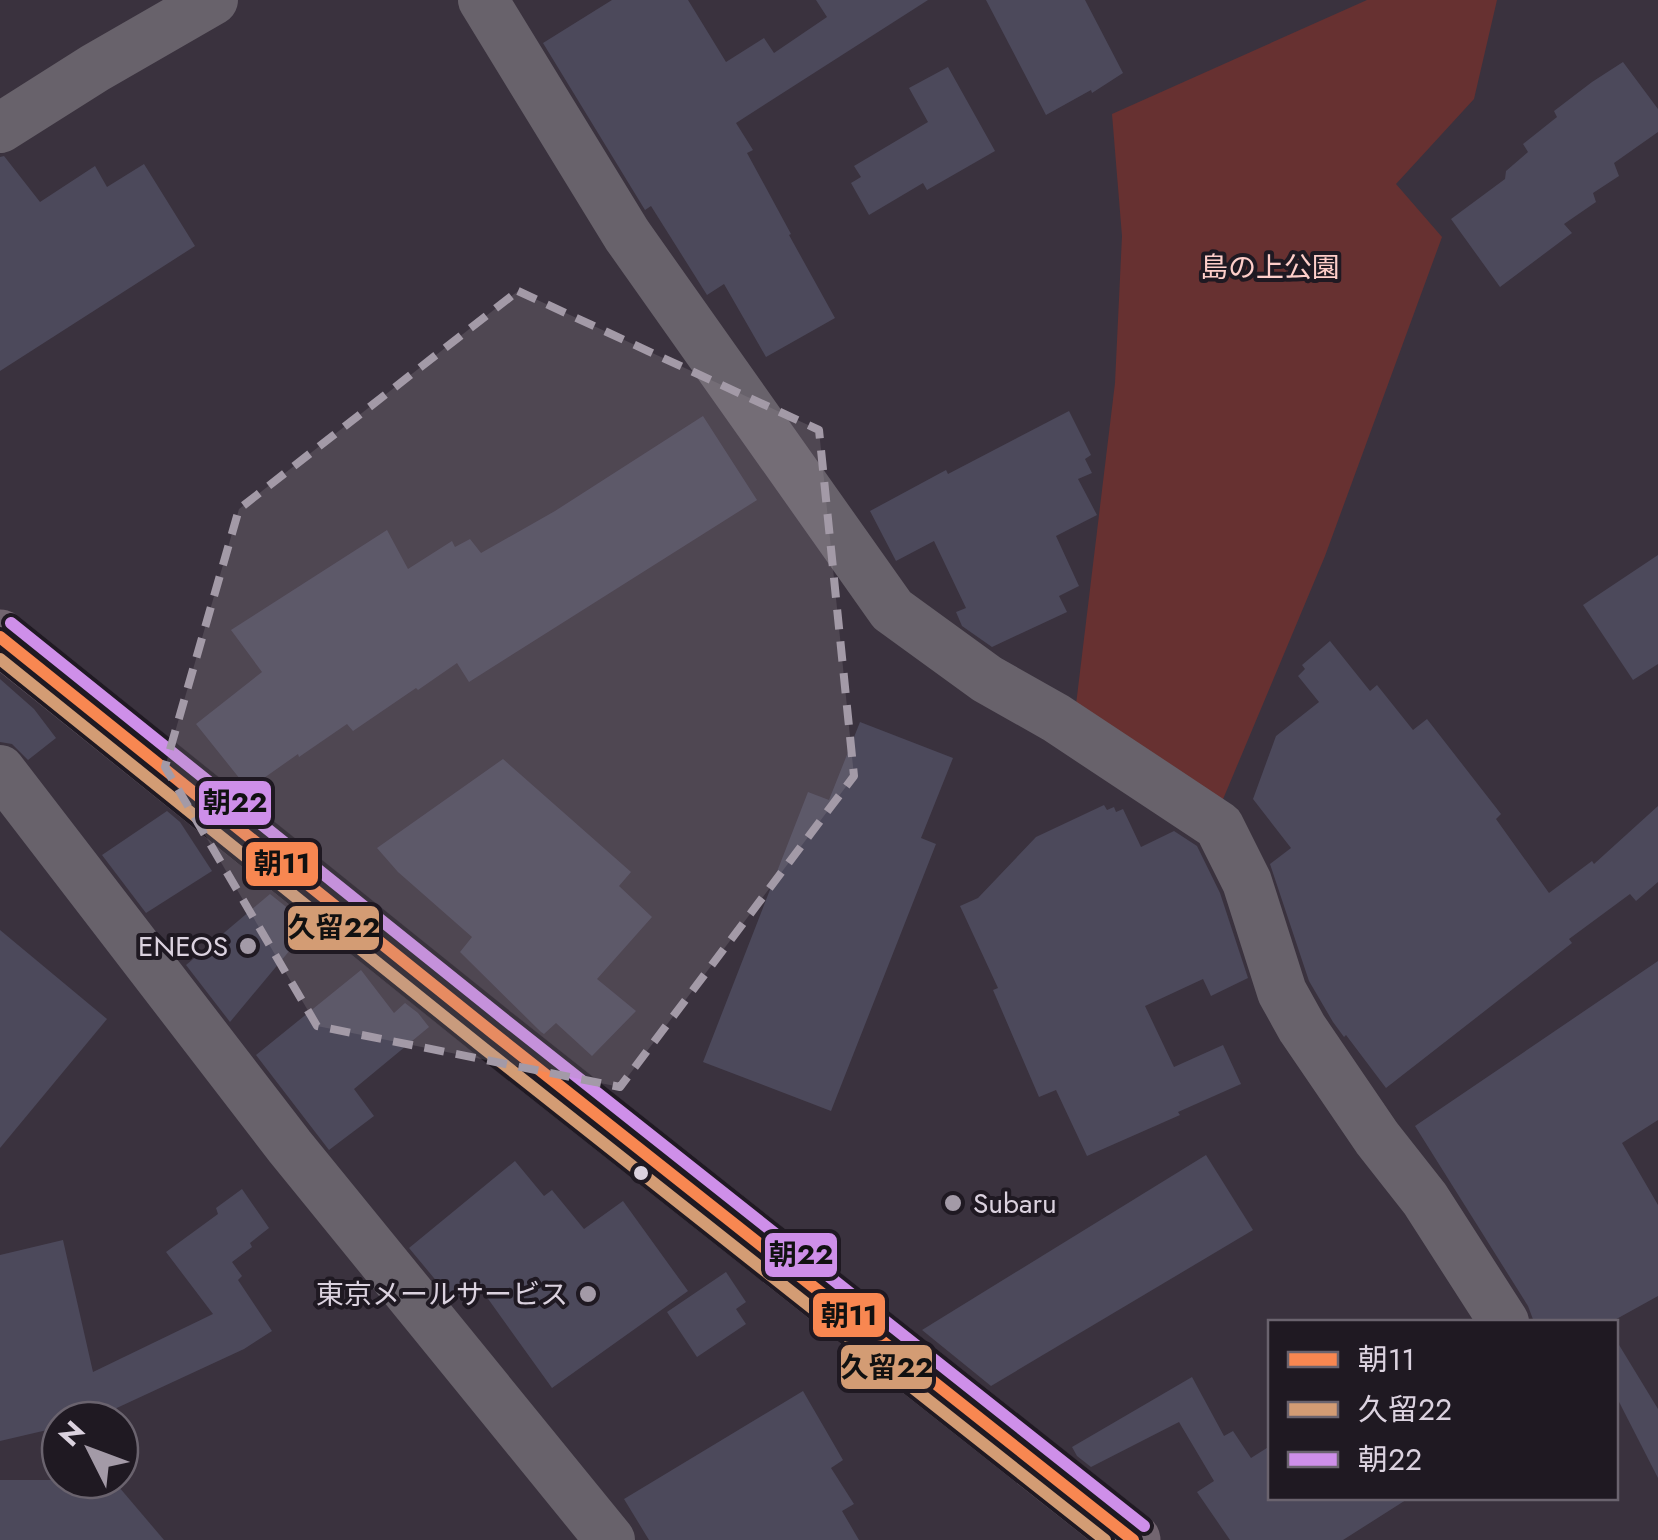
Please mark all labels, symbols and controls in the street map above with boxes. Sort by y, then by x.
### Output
park label: 島の上公園 [1200,247,1340,288]
line badge: 朝22 [197,779,273,827]
text: 朝22 [203,782,267,823]
line badge: 朝11 [244,840,320,888]
text: 朝11 [254,843,310,884]
line badge: 久留22 [286,904,381,952]
text: 久留22 [288,907,380,948]
place label: ENEOS [138,926,228,967]
marker: ENEOS [237,935,259,957]
unlabelled marker [631,1163,651,1183]
place label: Subaru [973,1183,1057,1224]
marker: Subaru [942,1192,964,1214]
line badge: 朝22 [763,1231,839,1279]
text: 朝22 [769,1234,833,1275]
place label: 東京メールサービス [316,1274,568,1315]
marker: 東京メールサービス [577,1283,599,1305]
line badge: 朝11 [811,1291,887,1339]
text: 朝11 [821,1295,877,1336]
legend [1268,1320,1618,1500]
text: 朝11 [1358,1338,1415,1381]
line badge: 久留22 [839,1343,934,1391]
text: 久留22 [841,1347,933,1388]
text: 久留22 [1358,1388,1452,1431]
north arrow [40,1400,140,1500]
text: N [49,1412,94,1456]
text: 朝22 [1358,1438,1422,1481]

